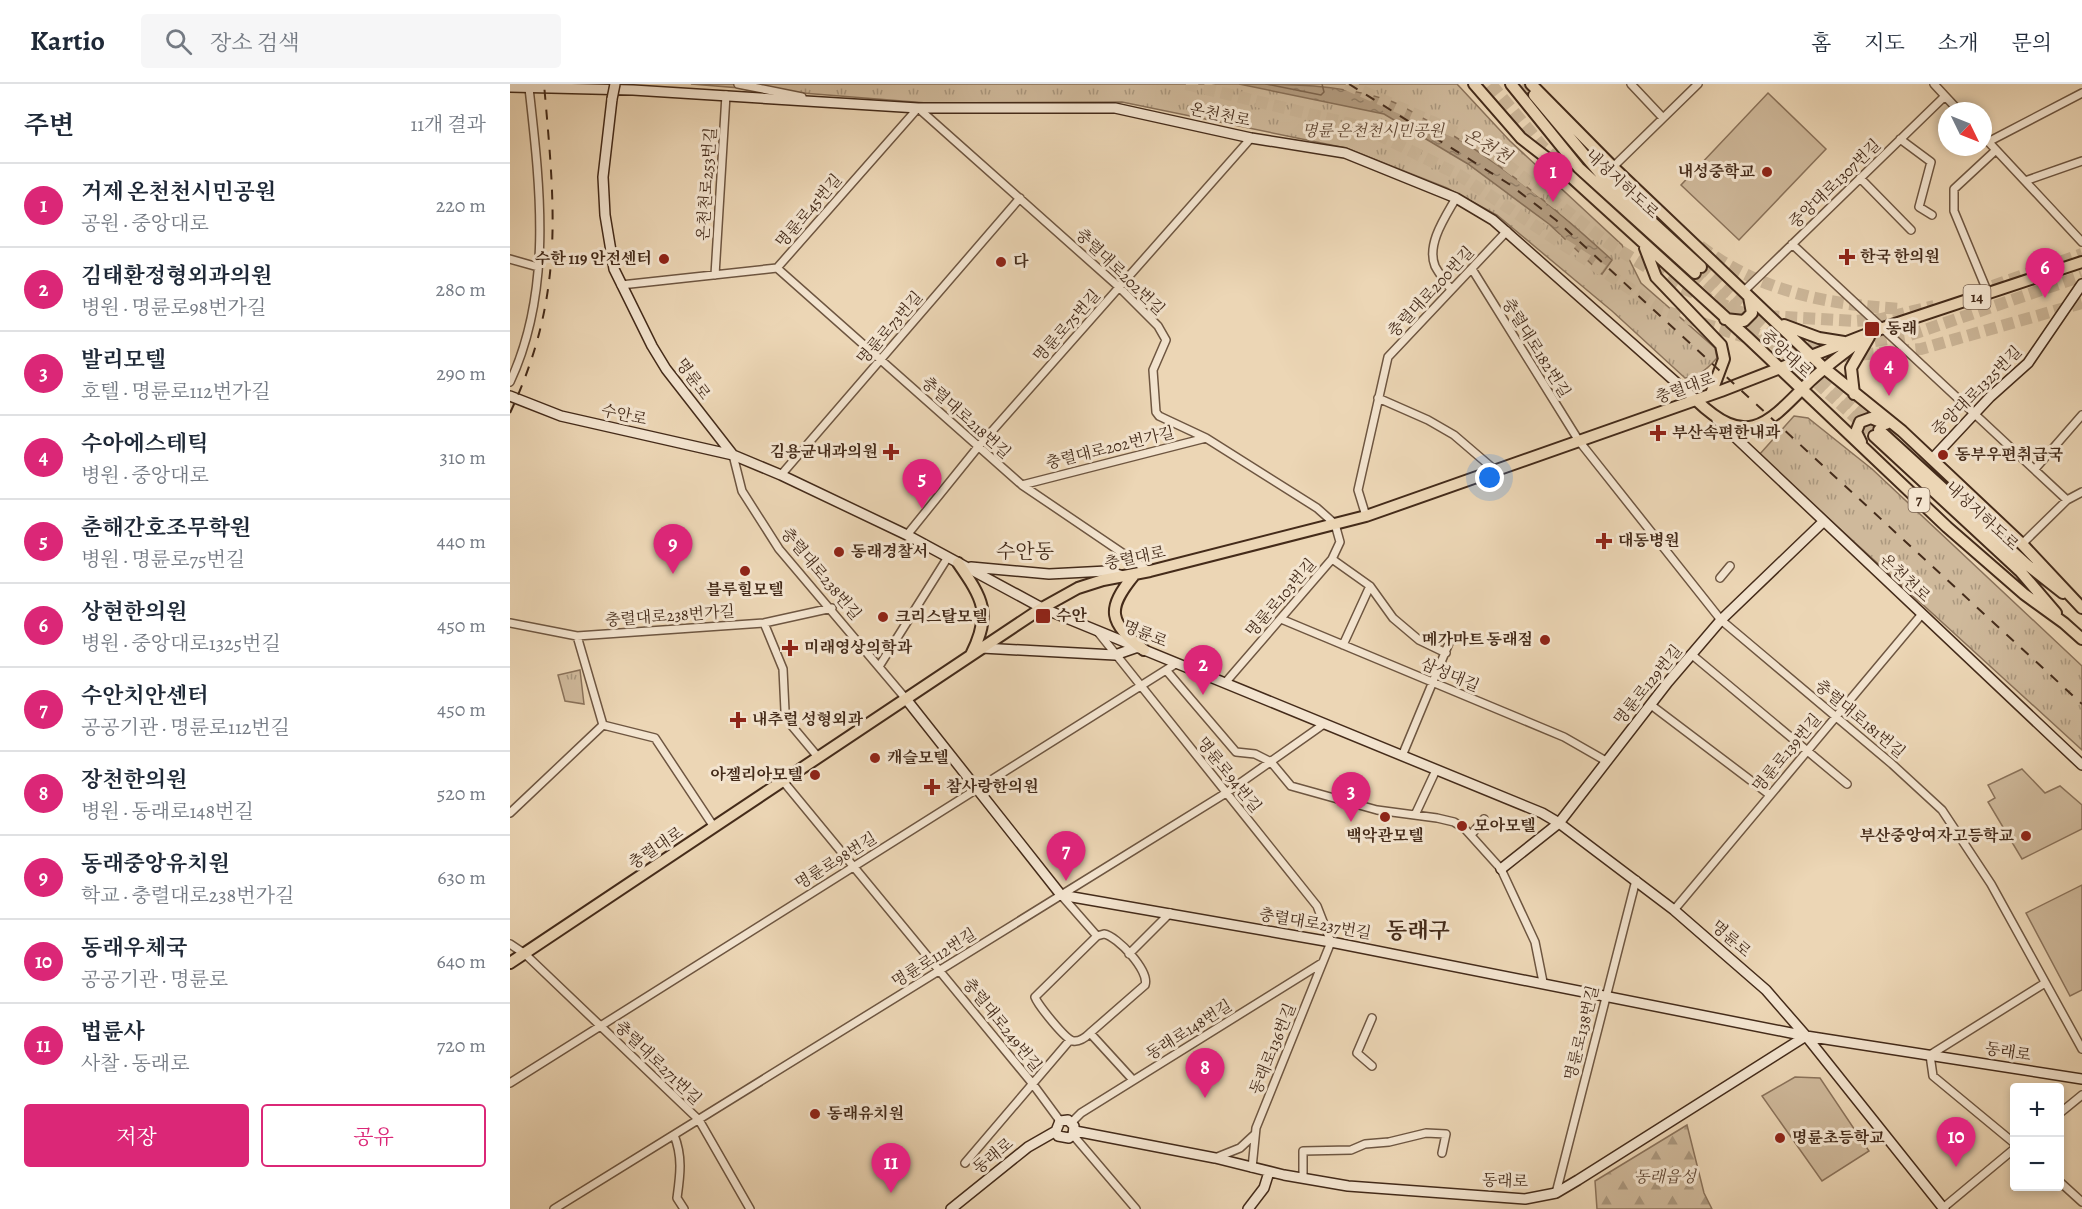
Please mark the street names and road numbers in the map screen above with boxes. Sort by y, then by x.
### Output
street label: 온천천로 [1187,98,1253,132]
street label: 온천천로253번길 [692,126,722,242]
street label: 중앙대로1307번길 [1784,134,1886,234]
street label: 내성지하도로 [1581,144,1664,224]
street label: 명륜로45번길 [771,169,847,253]
street label: 충렬대로202번길 [1070,224,1170,320]
street label: 충렬대로200번길 [1383,242,1479,342]
street label: 명륜로75번길 [1028,285,1106,367]
road number: 14 [1964,285,1990,309]
street label: 명륜로73번길 [852,287,928,369]
street label: 충렬대로182번길 [1497,294,1575,402]
street label: 중앙대로 [1756,325,1817,383]
street label: 중앙대로1325번길 [1927,341,2027,441]
street label: 명륜로 [670,354,716,405]
street label: 충렬대로 [1652,367,1718,409]
street label: 충렬대로218번길 [916,372,1016,464]
street label: 수안로 [599,399,650,431]
street label: 충렬대로202번가길 [1043,421,1177,475]
street label: 내성지하도로 [1941,476,2024,556]
road number: 7 [1908,488,1930,512]
street label: 충렬대로238번길 [776,523,866,625]
street label: 충렬대로 [1102,541,1168,575]
street label: 온천천로 [1875,549,1936,607]
street label: 명륜로103번길 [1241,554,1321,642]
street label: 충렬대로238번가길 [604,600,736,632]
street label: 명륜로 [1119,615,1171,653]
street label: 명륜로129번길 [1609,640,1687,730]
street label: 삼성대길 [1417,653,1483,697]
street label: 충렬대로181번길 [1810,675,1910,763]
street label: 명륜로139번길 [1747,709,1827,797]
street label: 명륜로94번길 [1192,732,1266,818]
street label: 충렬대로 [624,821,688,874]
street label: 명륜로98번길 [791,827,881,895]
street label: 충렬대로237번길 [1257,903,1373,945]
street label: 명륜로 [1706,915,1756,963]
street label: 명륜로112번길 [888,923,980,993]
street label: 충렬대로249번길 [957,973,1047,1077]
street label: 명륜로138번길 [1560,983,1604,1083]
street label: 동래로148번길 [1142,995,1236,1065]
street label: 동래로136번길 [1245,1000,1301,1098]
street label: 충렬대로271번길 [610,1016,706,1110]
street label: 동래로 [1983,1038,2033,1067]
street label: 동래로 [968,1133,1018,1179]
street label: 동래로 [1481,1169,1529,1193]

